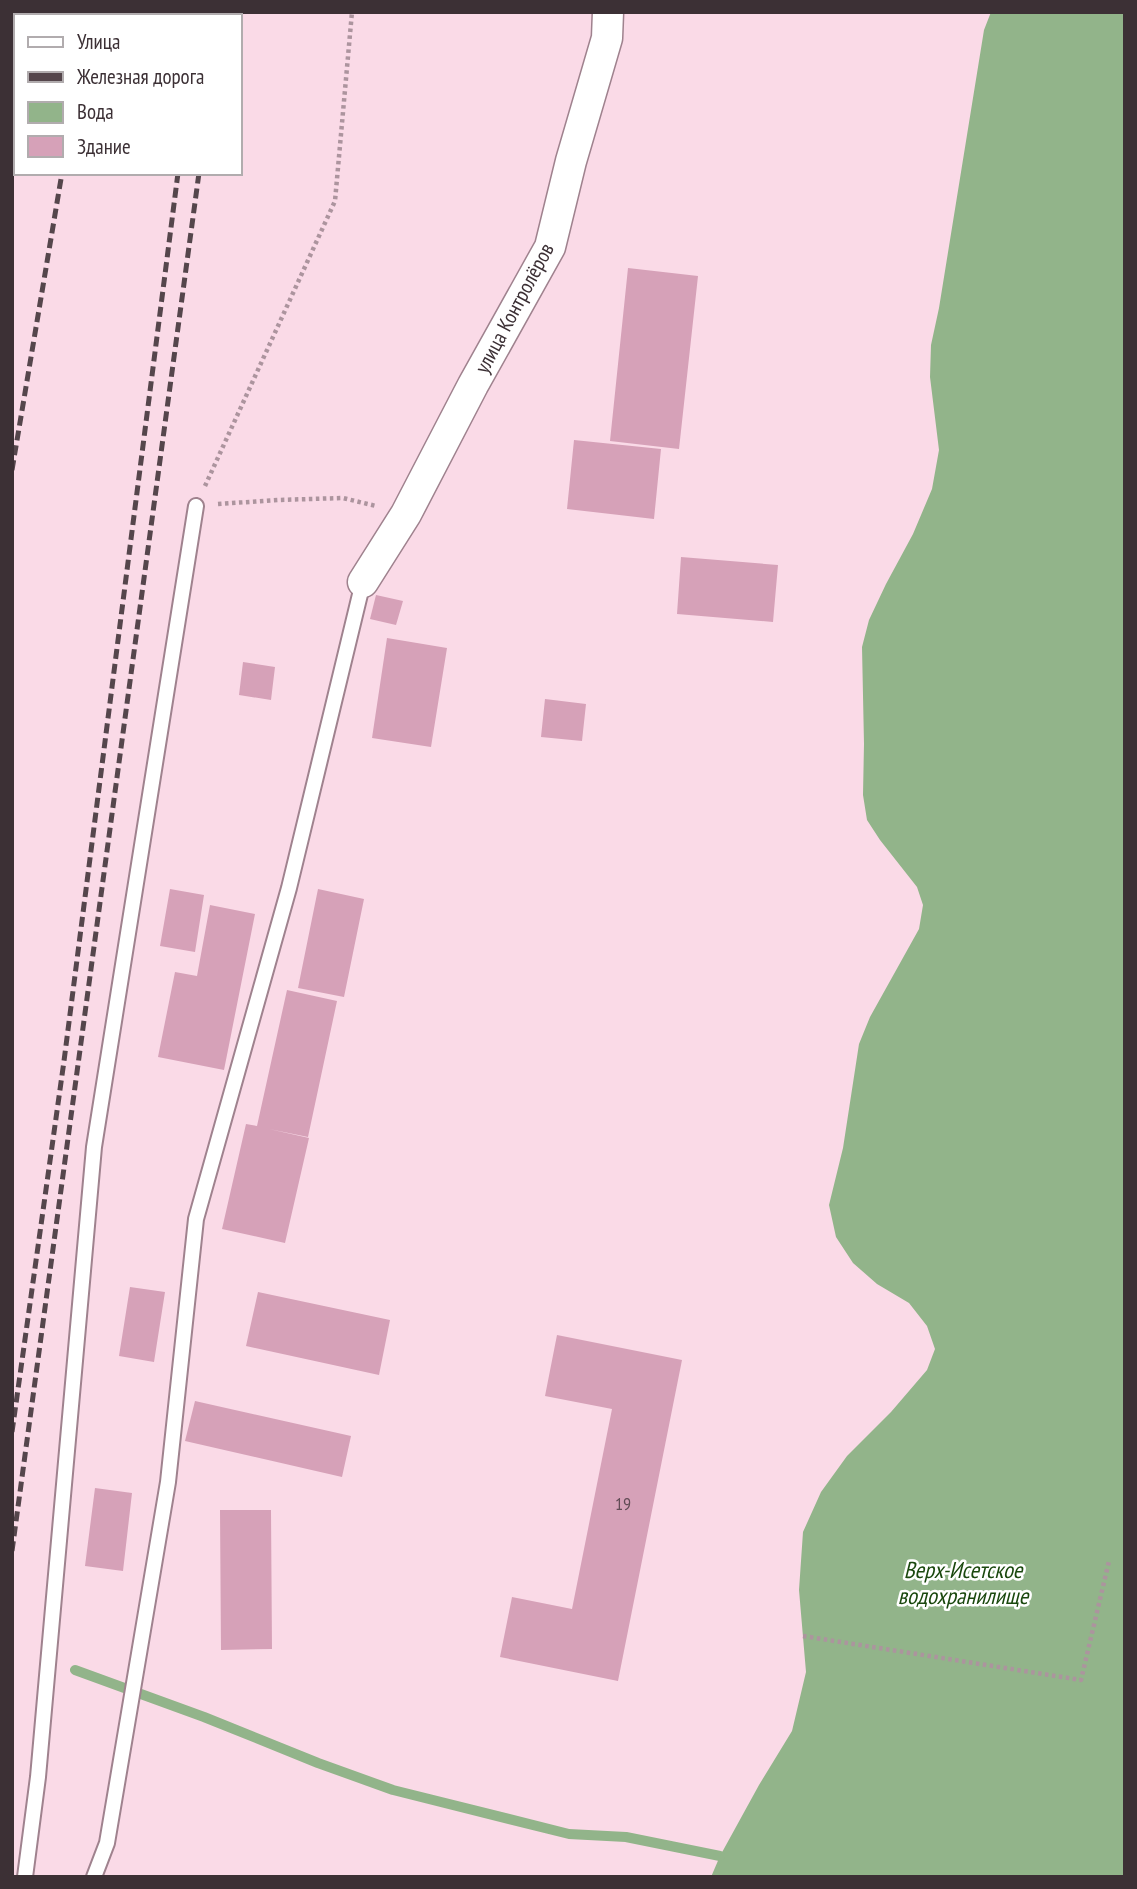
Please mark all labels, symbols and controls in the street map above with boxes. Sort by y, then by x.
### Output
legend [14,14,242,175]
text: Улица [77,28,120,55]
text: Железная дорога [76,63,204,90]
text: Вода [77,98,114,125]
text: Здание [77,133,131,160]
street label: улица Контролёров [468,238,560,378]
house number: 19 [615,1492,631,1515]
water label: Верх-Исетское водохранилище [898,1555,1030,1610]

